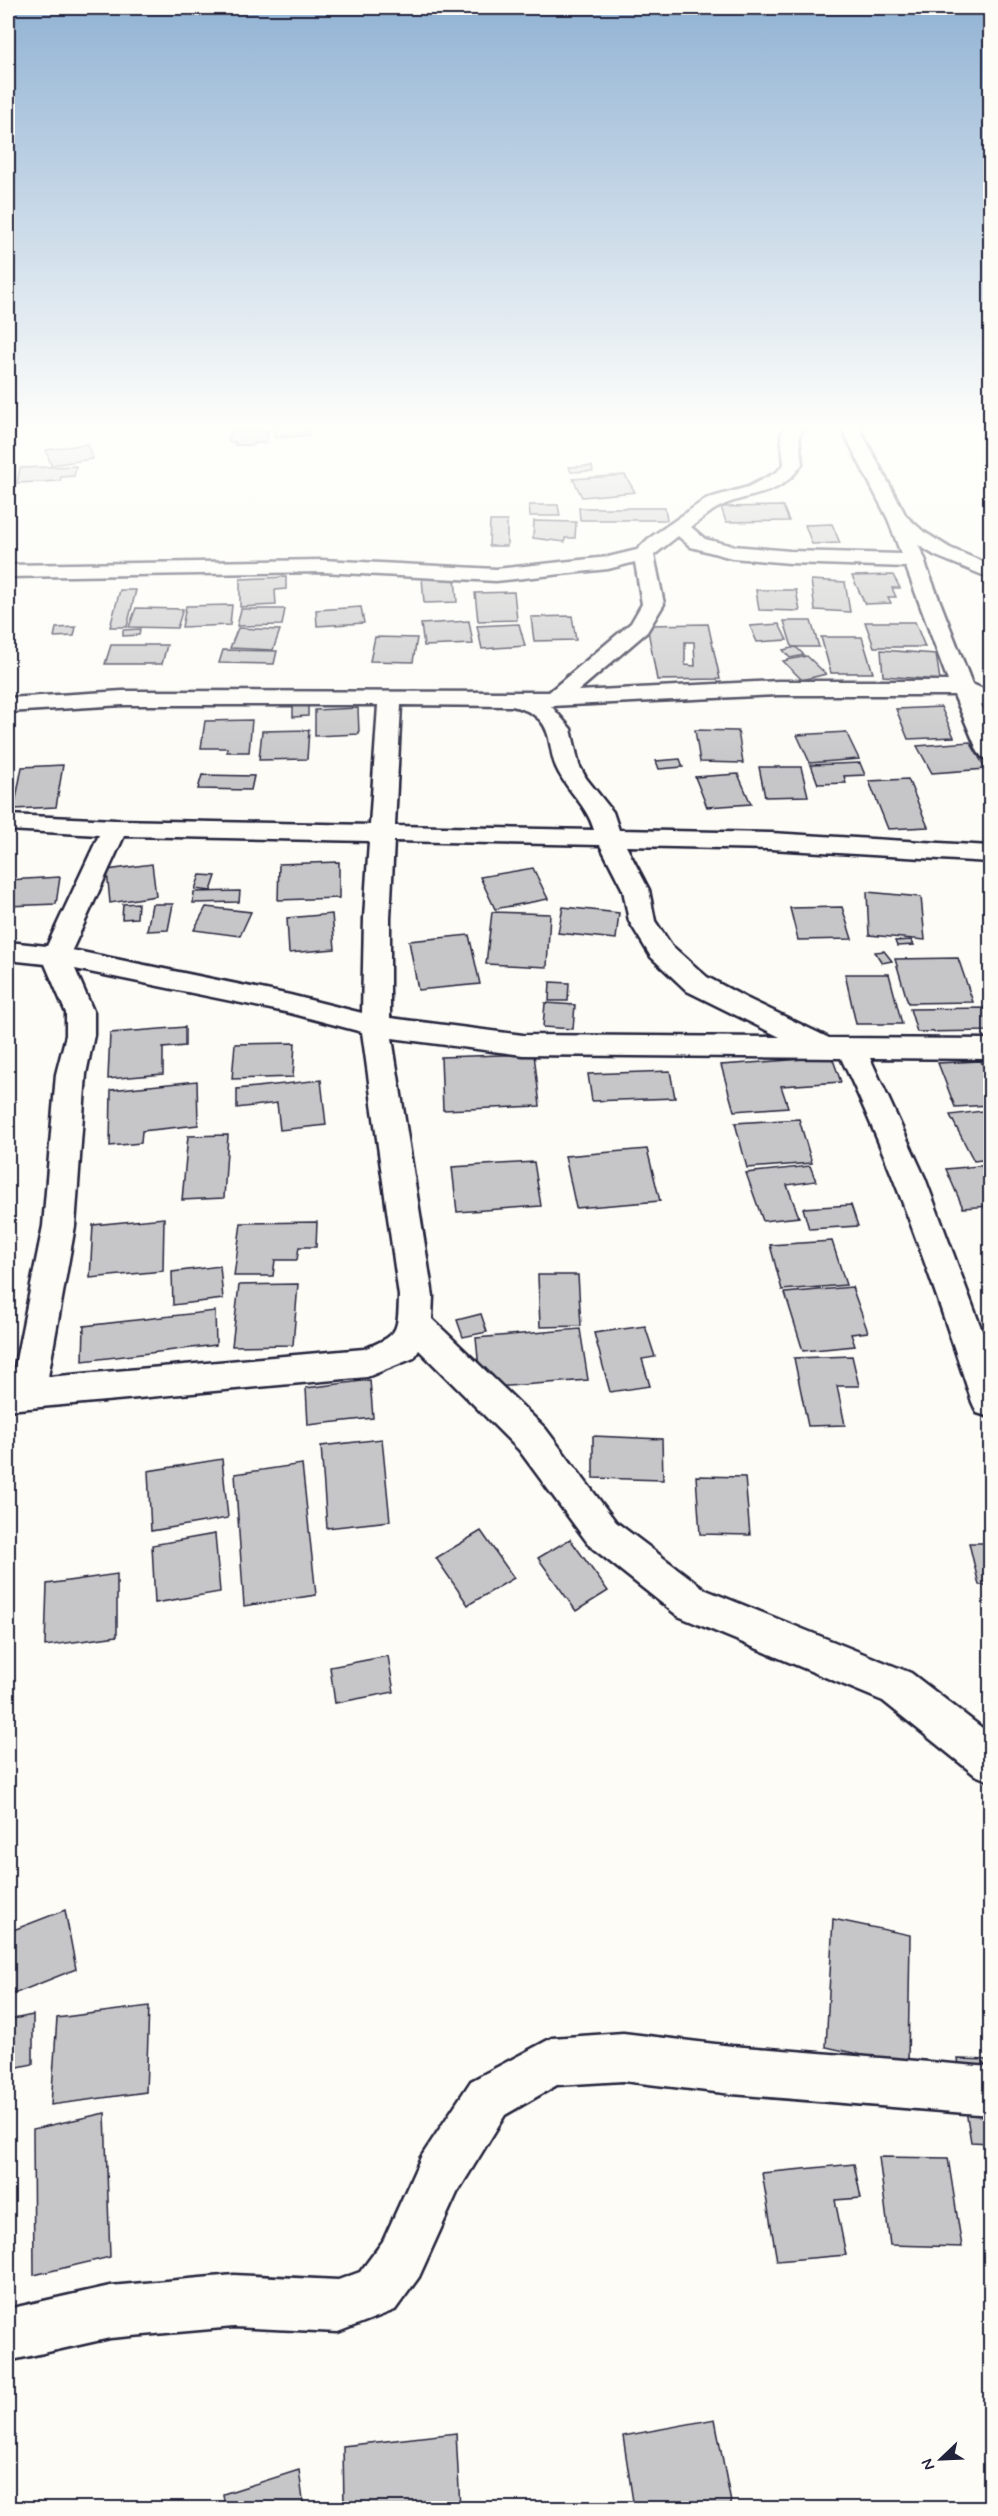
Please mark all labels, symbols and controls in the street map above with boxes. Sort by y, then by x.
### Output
north arrow [911,2429,971,2489]
text: N [917,2455,940,2473]

